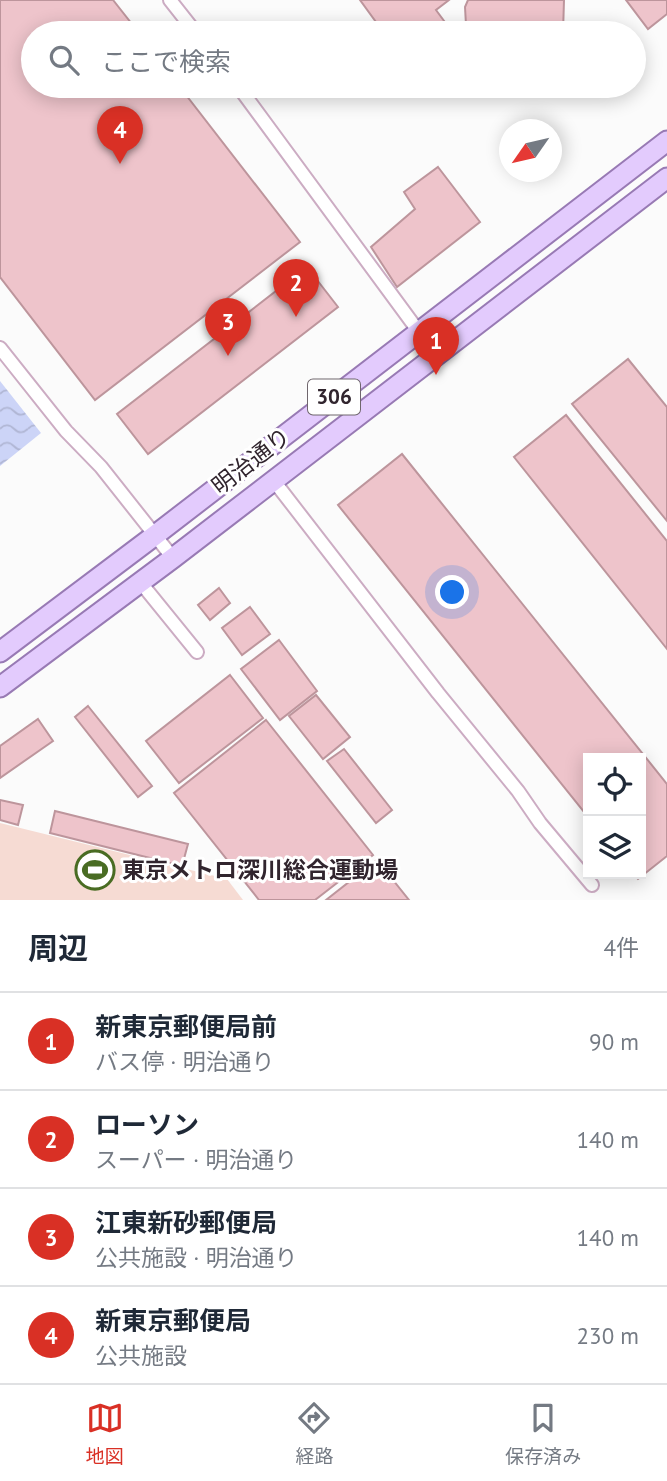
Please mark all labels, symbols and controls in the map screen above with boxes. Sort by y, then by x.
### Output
search box [21,21,646,98]
icon: search [45,41,83,79]
text: ここで検索 [101,45,231,78]
pin: 4 [97,106,143,164]
north arrow [499,119,562,182]
pin: 2 [273,259,319,317]
pin: 3 [205,298,251,356]
pin: 1 [413,317,459,375]
road number: 306 [308,380,360,414]
street label: 明治通り [206,421,296,500]
your location [435,575,469,609]
map controls [583,753,646,879]
button: locate [583,753,646,816]
button: layers [583,816,646,879]
sports icon: 東京メトロ深川総合運動場 [74,849,116,891]
place label: 東京メトロ深川総合運動場 [122,855,398,884]
text: 周辺 [28,928,88,967]
text: 4件 [603,933,639,962]
text: 新東京郵便局前 [95,1010,277,1043]
text: 1 [44,1027,58,1056]
text: 90 m [589,1027,639,1056]
text: バス停 · 明治通り [95,1047,274,1076]
text: ローソン [95,1108,199,1141]
text: 2 [44,1125,58,1154]
text: 140 m [577,1125,639,1154]
text: スーパー · 明治通り [95,1145,297,1174]
text: 江東新砂郵便局 [95,1206,277,1239]
text: 3 [44,1223,58,1252]
text: 140 m [577,1223,639,1252]
text: 公共施設 · 明治通り [95,1243,297,1272]
text: 新東京郵便局 [95,1304,251,1337]
text: 4 [44,1321,58,1350]
text: 230 m [577,1321,639,1350]
text: 公共施設 [95,1341,187,1370]
tab: 地図 [86,1399,124,1468]
tab: 経路 [295,1399,333,1468]
tab: 保存済み [505,1399,581,1468]

